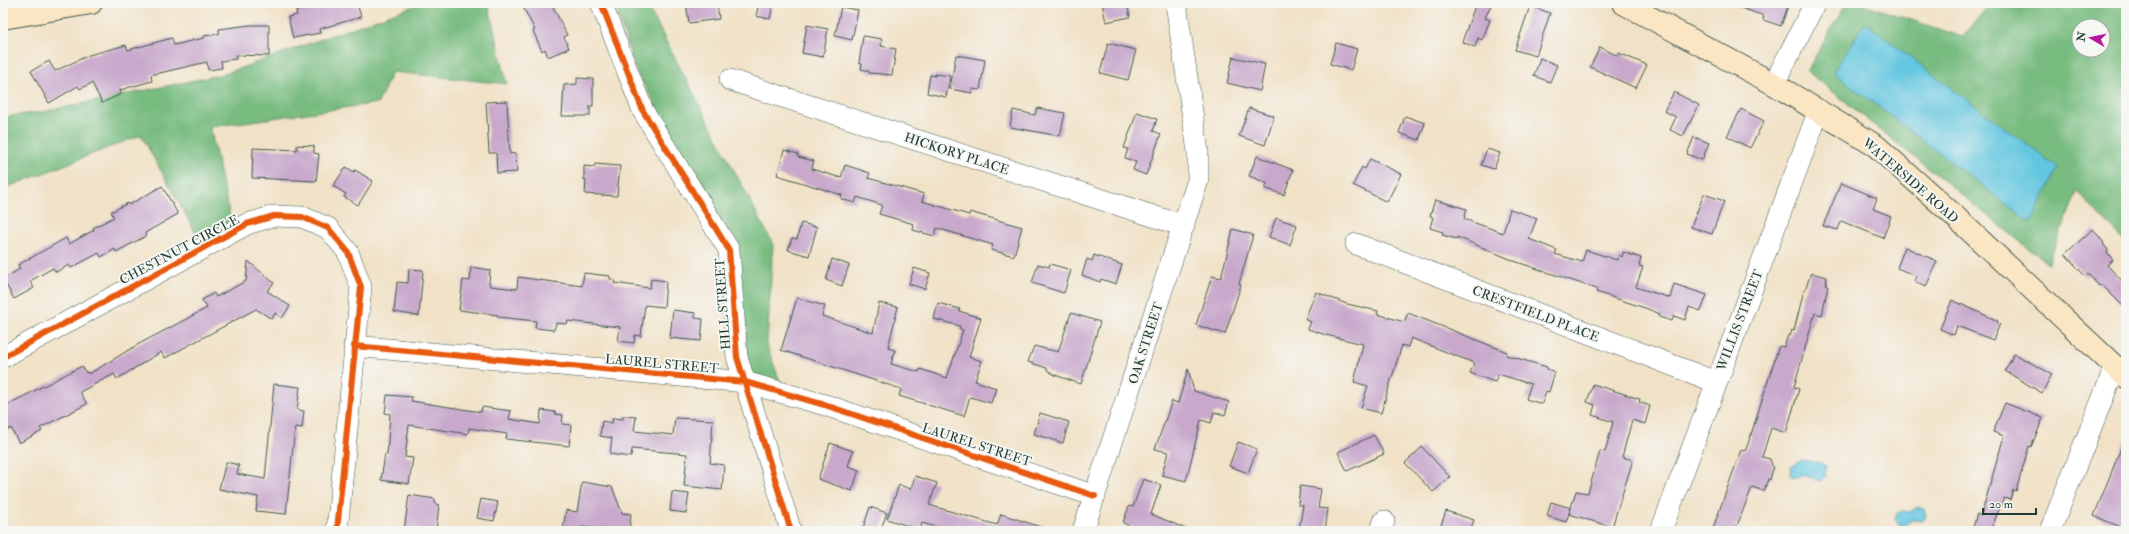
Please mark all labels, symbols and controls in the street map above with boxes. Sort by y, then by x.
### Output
north arrow [2071,18,2111,58]
text: N [2074,30,2089,43]
street label: HICKORY PLACE [902,129,1011,178]
street label: WATERSIDE ROAD [1858,134,1962,227]
street label: CHESTNUT CIRCLE [117,211,242,288]
street label: HILL STREET [712,257,734,350]
street label: WILLIS STREET [1713,267,1767,374]
street label: CRESTFIELD PLACE [1470,282,1601,346]
street label: OAK STREET [1125,300,1167,386]
street label: LAUREL STREET [604,351,720,377]
street label: LAUREL STREET [920,420,1034,470]
scale bar [1983,490,2036,516]
text: 20 m [1989,497,2014,512]

